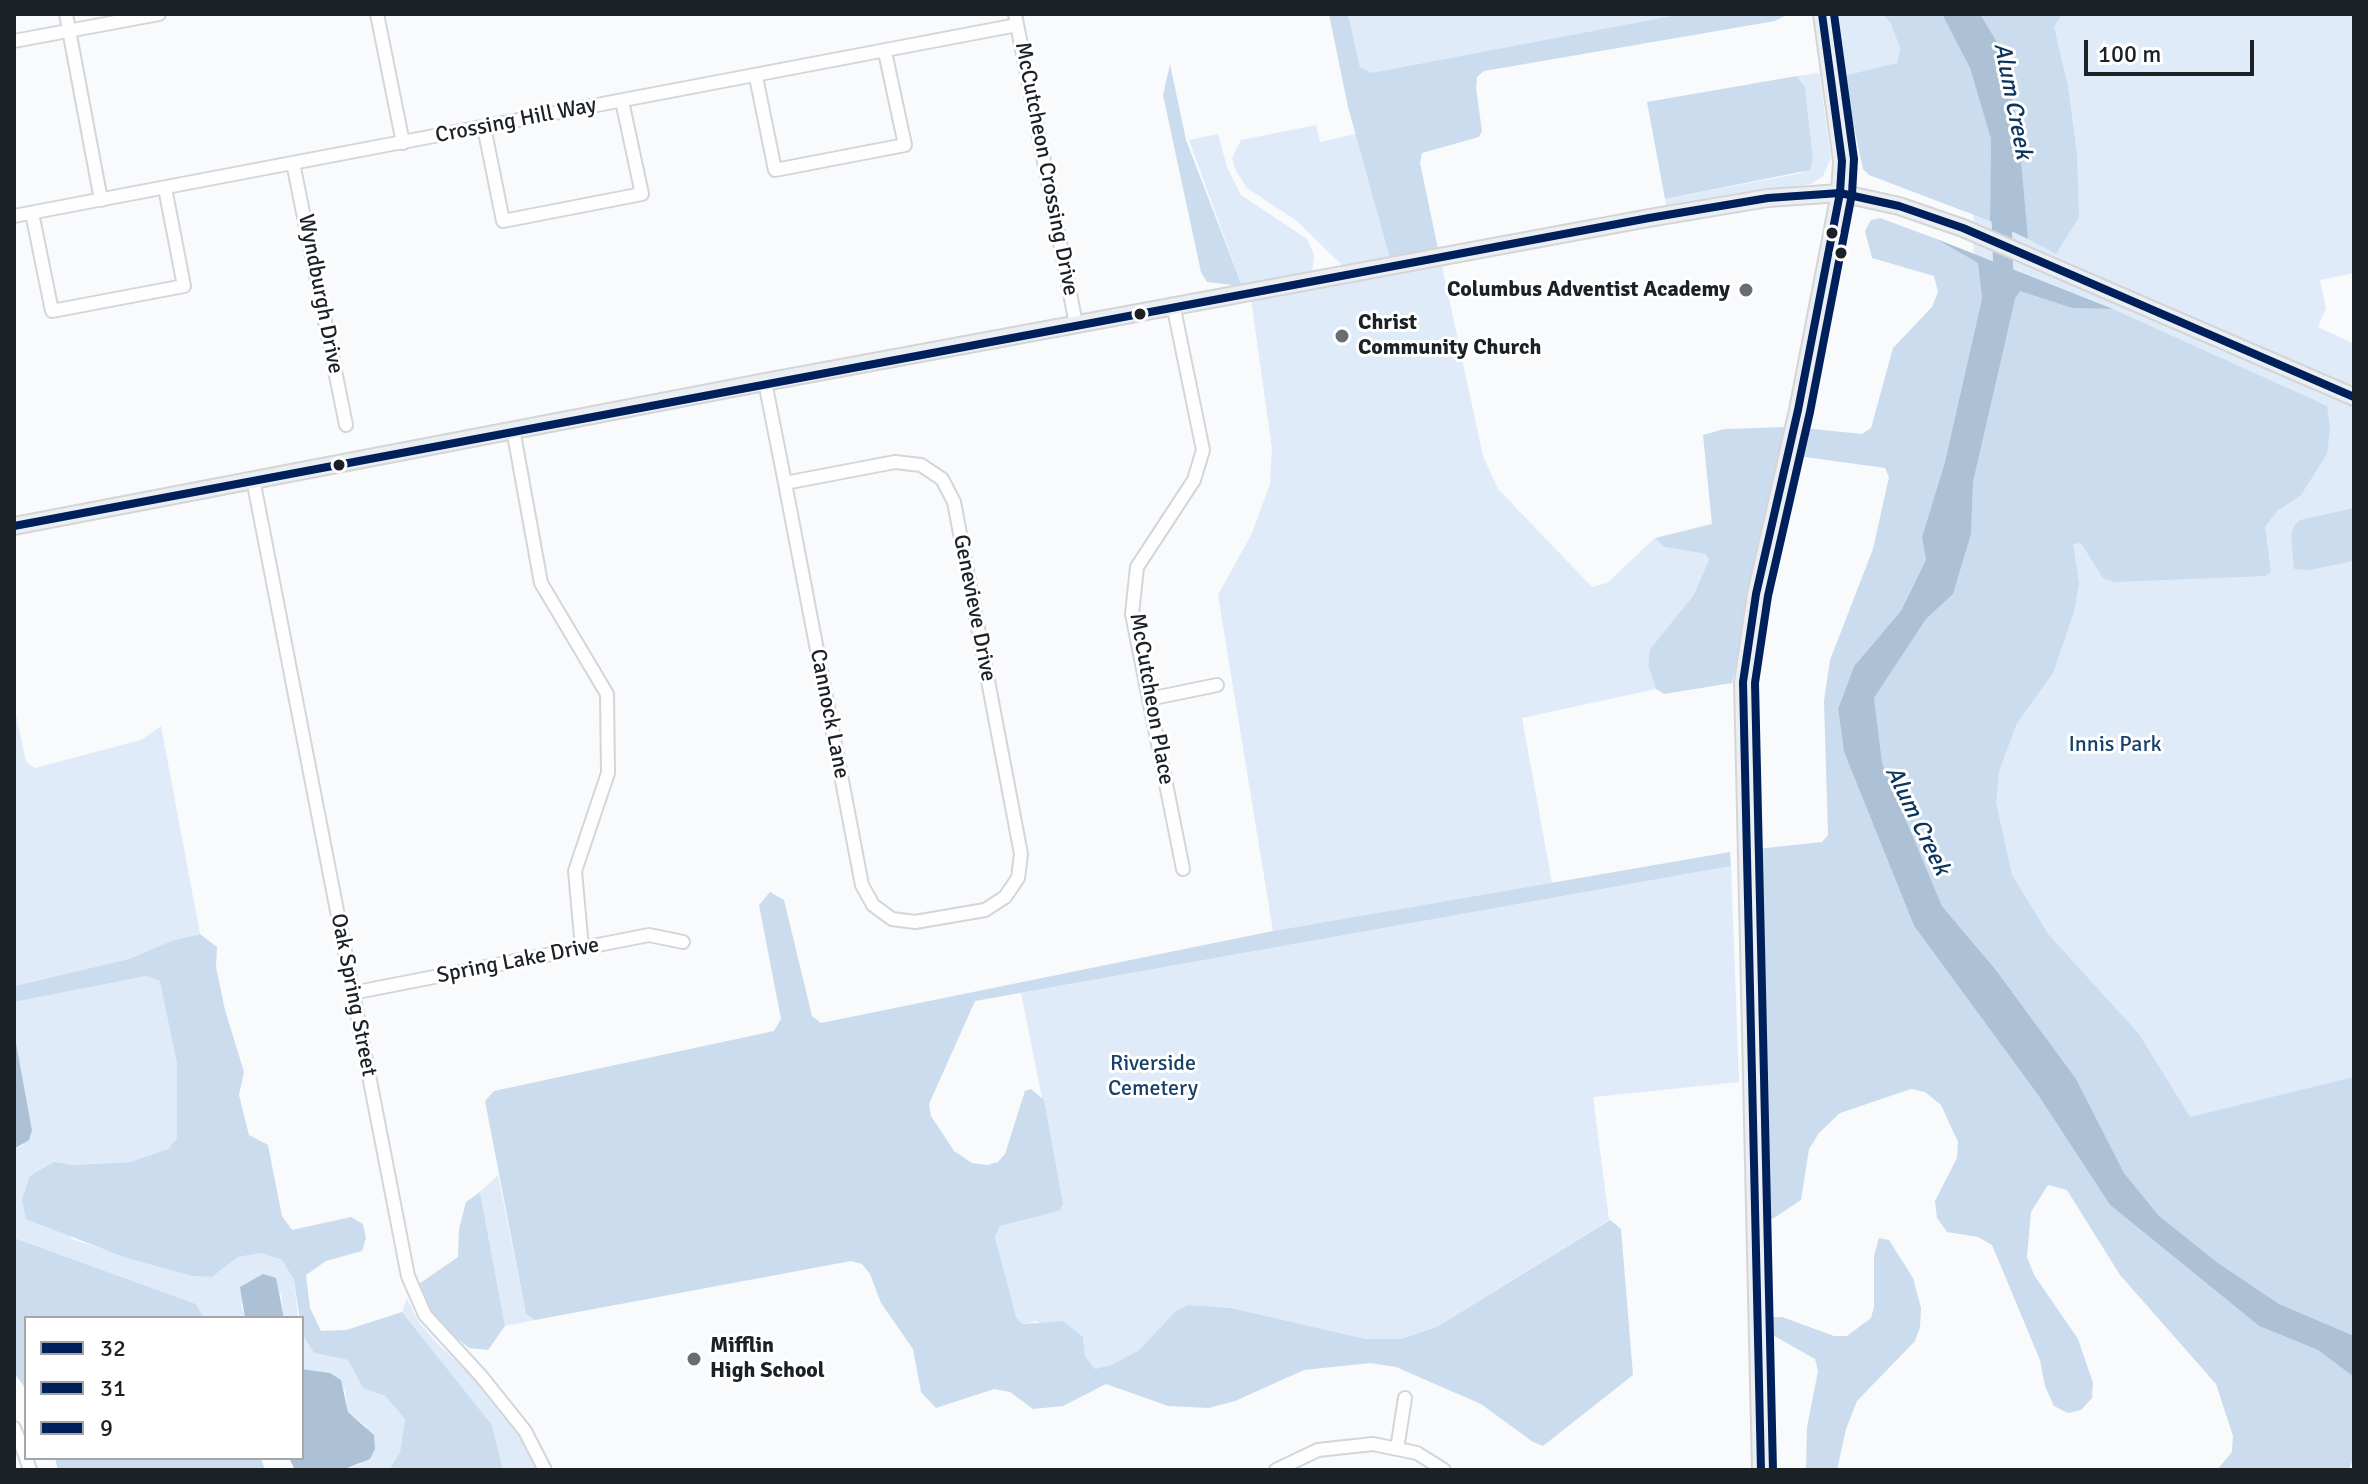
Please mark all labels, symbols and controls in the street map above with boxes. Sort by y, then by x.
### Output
scale bar [2088,24,2258,74]
text: 100 m [2098,39,2161,69]
street label: McCutcheon Crossing Drive [1008,40,1084,298]
water label: Alum Creek [1987,40,2037,162]
street label: Crossing Hill Way [433,92,599,150]
street label: Wyndburgh Drive [292,212,348,376]
unlabelled marker [1824,225,1840,241]
unlabelled marker [1833,245,1849,261]
place label: Columbus Adventist Academy [1447,277,1730,303]
marker: Columbus Adventist Academy [1737,281,1755,299]
unlabelled marker [1132,306,1148,322]
place label: Christ Community Church [1358,310,1541,362]
marker: Christ Community Church [1333,327,1351,345]
unlabelled marker [331,457,347,473]
street label: Genevieve Drive [947,532,1001,684]
street label: McCutcheon Place [1123,611,1179,787]
street label: Cannock Lane [804,647,854,781]
park label: Innis Park [2068,732,2162,758]
water label: Alum Creek [1878,762,1956,880]
street label: Oak Spring Street [324,911,382,1079]
street label: Spring Lake Drive [435,932,601,990]
park label: Riverside Cemetery [1108,1051,1198,1102]
legend [24,1316,304,1460]
text: 32 [100,1333,126,1363]
place label: Mifflin High School [710,1333,825,1384]
marker: Mifflin High School [685,1350,703,1368]
text: 31 [100,1373,126,1403]
text: 9 [100,1413,113,1443]

